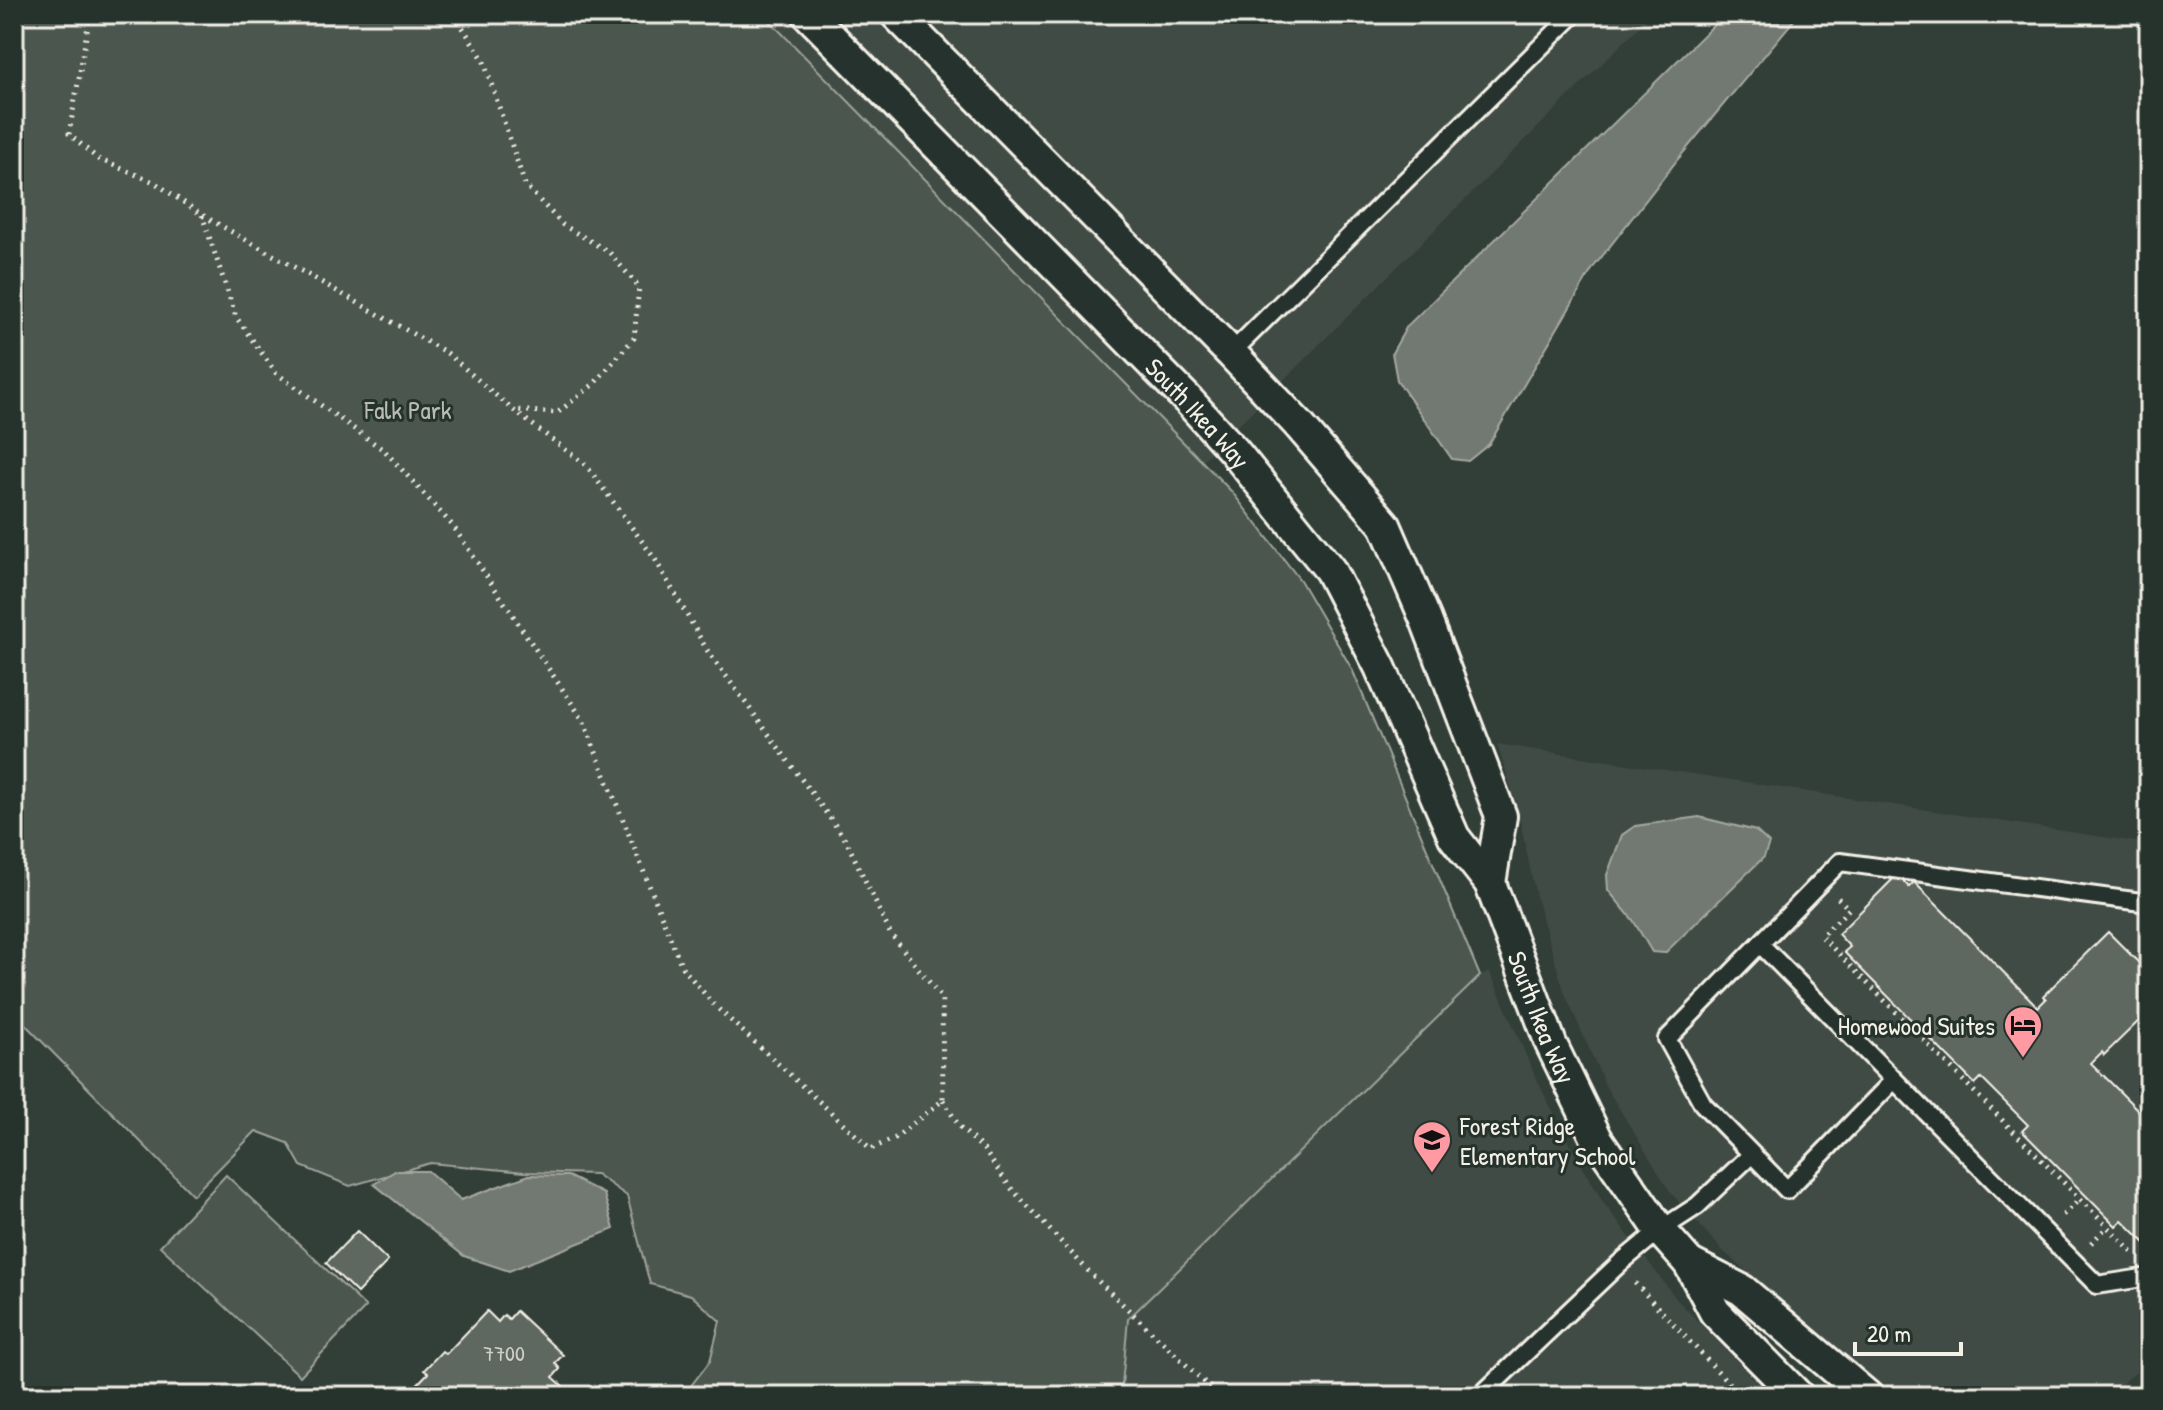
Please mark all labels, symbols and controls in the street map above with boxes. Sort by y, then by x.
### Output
street label: South Ikea Way [1138,350,1259,475]
park label: Falk Park [363,392,452,427]
street label: South Ikea Way [1500,946,1585,1089]
hotel icon: Homewood Suites [2002,1004,2044,1059]
place label: Homewood Suites [1838,1008,1995,1043]
place label: Forest Ridge Elementary School [1459,1108,1636,1173]
school or university icon: Forest Ridge Elementary School [1411,1119,1453,1174]
scale bar [1855,1306,1961,1356]
text: 20 m [1867,1317,1911,1349]
house number: 7700 [483,1338,525,1368]

